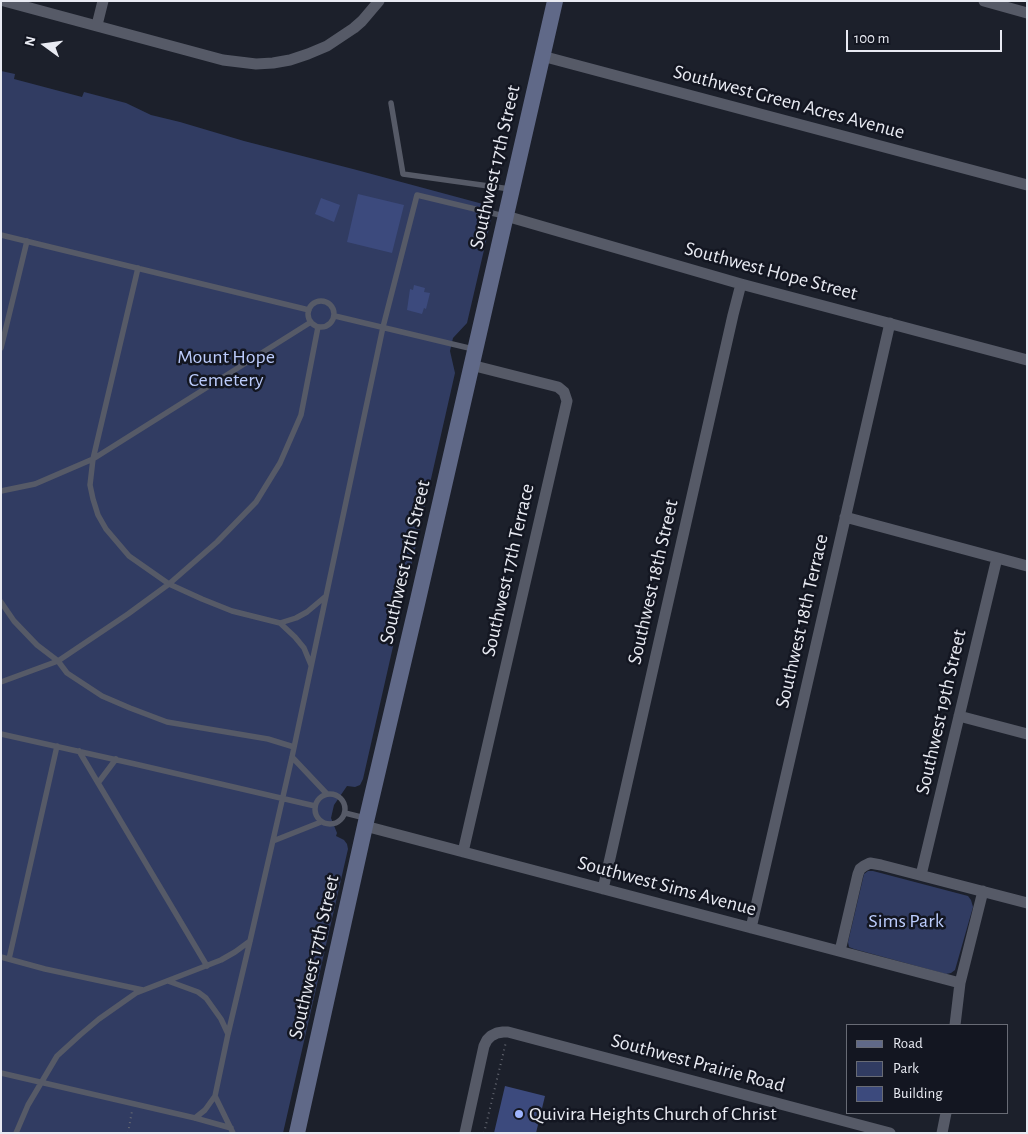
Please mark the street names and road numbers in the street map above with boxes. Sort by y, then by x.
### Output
street label: Southwest Green Acres Avenue [671,60,907,144]
street label: Southwest 17th Street [464,83,526,251]
street label: Southwest Hope Street [682,236,860,306]
street label: Southwest 17th Street [374,478,436,646]
street label: Southwest 17th Terrace [476,481,540,659]
street label: Southwest 18th Street [622,497,684,667]
street label: Southwest 18th Terrace [770,532,834,710]
street label: Southwest 19th Street [910,627,972,797]
street label: Southwest Sims Avenue [575,851,759,921]
street label: Southwest 17th Street [283,873,345,1041]
street label: Southwest Prairie Road [608,1028,788,1098]

